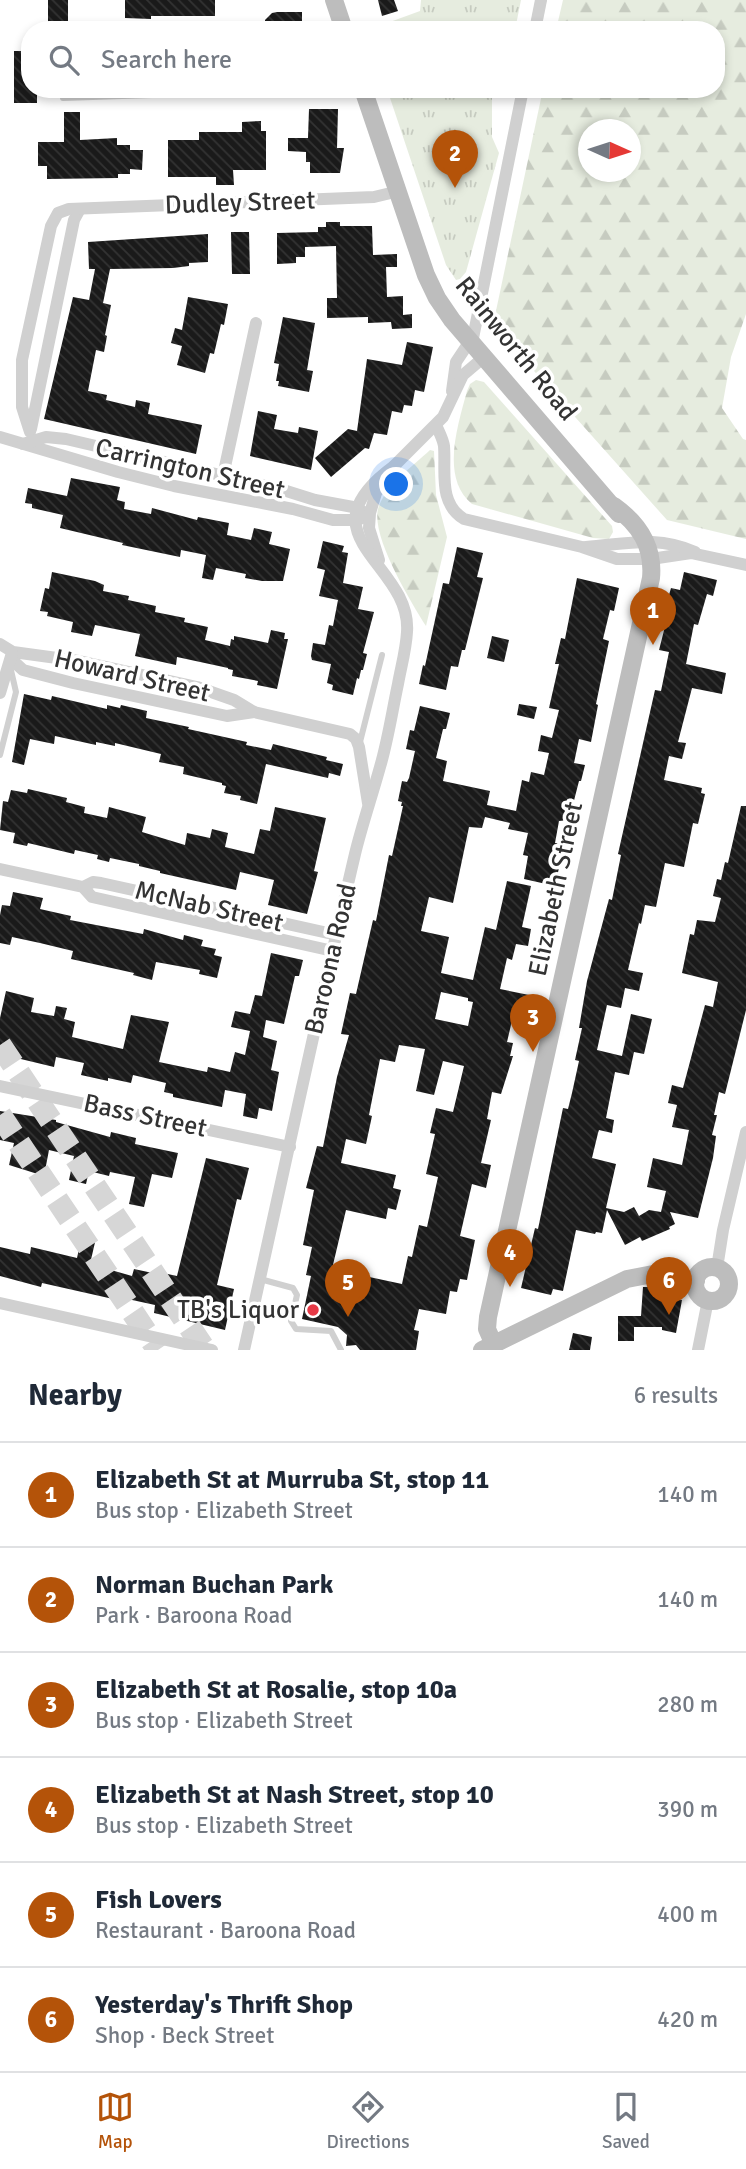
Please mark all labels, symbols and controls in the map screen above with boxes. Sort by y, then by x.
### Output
search box [21,21,725,98]
icon: search [45,41,83,79]
text: Search here [101,44,232,76]
north arrow [578,119,641,182]
pin: 2 [432,130,478,188]
street label: Dudley Street [164,184,316,222]
street label: Rainworth Road [448,270,584,428]
street label: Carrington Street [92,432,288,506]
your location [379,467,413,501]
pin: 1 [630,587,676,645]
street label: Howard Street [51,643,213,709]
street label: Elizabeth Street [522,799,590,979]
street label: McNab Street [132,874,286,940]
street label: Baroona Road [298,880,364,1038]
pin: 3 [510,994,556,1052]
street label: Bass Street [80,1087,210,1145]
pin: 4 [487,1229,533,1287]
pin: 6 [646,1257,692,1315]
pin: 5 [325,1259,371,1317]
place label: TB's Liquor [177,1294,299,1326]
marker: TB's Liquor [305,1302,321,1318]
text: Nearby [28,1377,122,1414]
text: 6 results [634,1381,718,1410]
text: Elizabeth St at Murruba St, stop 11 [95,1464,489,1496]
text: 1 [45,1480,57,1509]
text: 140 m [657,1480,718,1509]
text: Bus stop · Elizabeth Street [95,1496,353,1525]
text: Norman Buchan Park [95,1569,333,1601]
text: 2 [45,1585,57,1614]
text: 140 m [657,1585,718,1614]
text: Park · Baroona Road [95,1601,292,1630]
text: Elizabeth St at Rosalie, stop 10a [95,1674,457,1706]
text: 3 [45,1690,57,1719]
text: 280 m [657,1690,718,1719]
text: Bus stop · Elizabeth Street [95,1706,353,1735]
text: Elizabeth St at Nash Street, stop 10 [95,1779,494,1811]
text: 4 [45,1795,57,1824]
text: 390 m [657,1795,718,1824]
text: Bus stop · Elizabeth Street [95,1811,353,1840]
text: Fish Lovers [95,1884,222,1916]
text: 5 [45,1900,57,1929]
text: 400 m [657,1900,718,1929]
text: Restaurant · Baroona Road [95,1916,356,1945]
text: Yesterday's Thrift Shop [95,1989,353,2021]
text: 6 [45,2005,57,2034]
text: 420 m [657,2005,718,2034]
text: Shop · Beck Street [95,2021,274,2050]
tab: Map [96,2088,134,2154]
tab: Directions [327,2088,410,2154]
tab: Saved [602,2088,650,2154]

